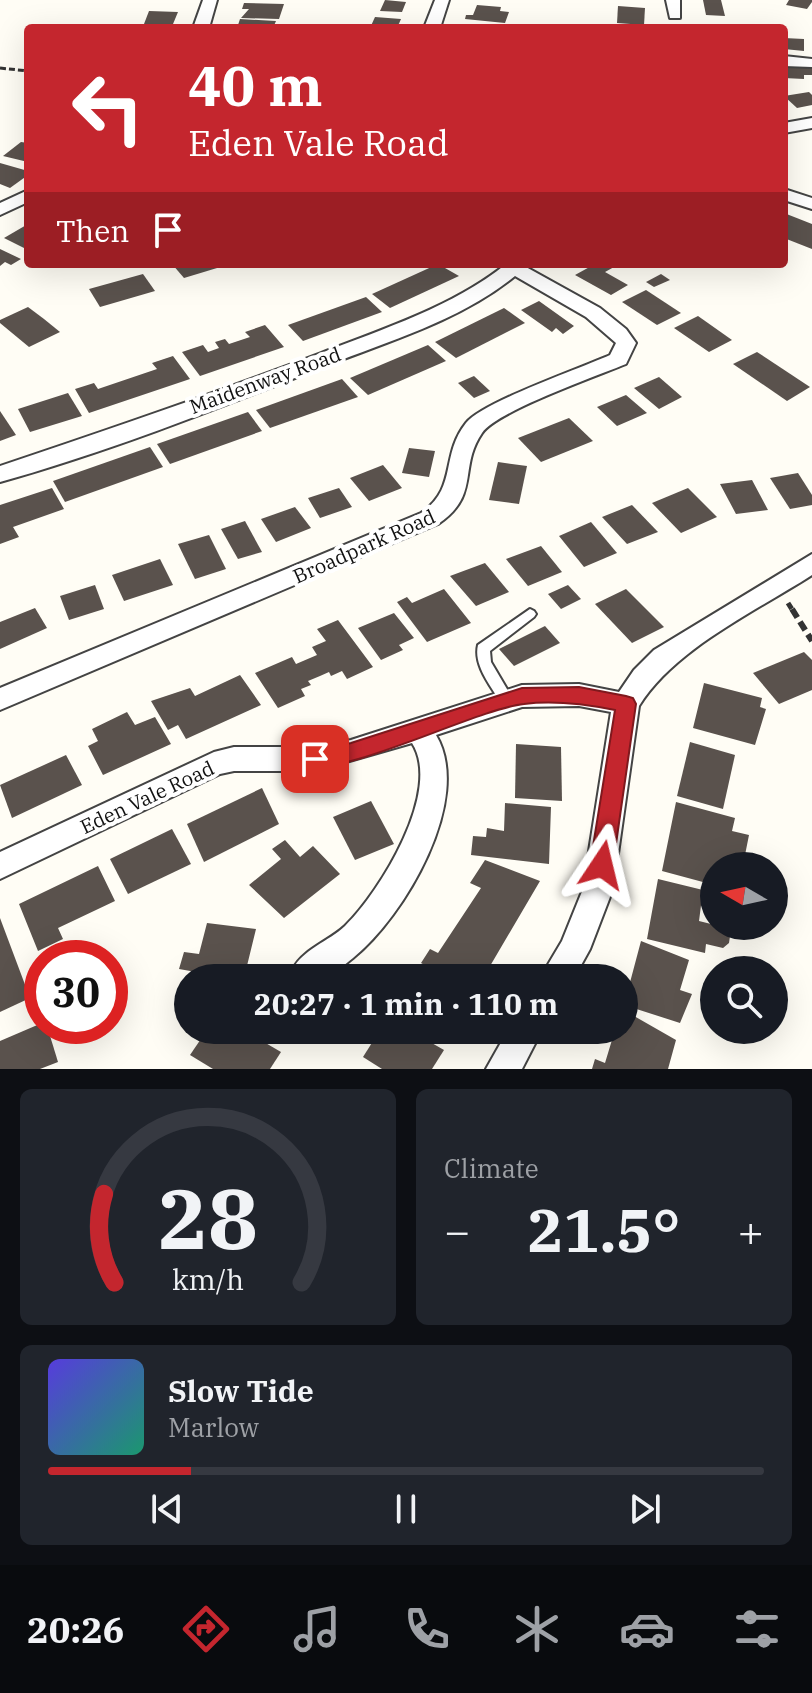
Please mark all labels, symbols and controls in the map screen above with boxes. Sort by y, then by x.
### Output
text: 40 m [188,49,323,121]
icon: left [56,56,160,160]
text: Eden Vale Road [188,119,449,166]
icon: arrive [146,208,190,252]
text: Then [56,211,130,250]
street label: Maidenway Road [186,340,344,420]
street label: Broadpark Road [289,503,439,589]
pin [281,725,349,793]
icon: arrive [293,737,337,781]
street label: Eden Vale Road [76,754,218,840]
position arrow [560,823,644,907]
north arrow [700,852,788,940]
map controls [700,852,788,1044]
speed limit sign: 30 [24,940,128,1044]
button: search [700,956,788,1044]
text: 20:27 · 1 min · 110 m [254,984,558,1023]
text: Climate [444,1151,539,1185]
text: 28 [158,1164,258,1272]
text: 21.5° [527,1190,681,1269]
text: − [444,1202,470,1259]
text: + [738,1202,764,1259]
text: km/h [172,1261,244,1298]
text: Slow Tide [168,1371,314,1410]
text: Marlow [168,1410,259,1444]
icon: previous [145,1487,189,1531]
icon: pause [384,1487,428,1531]
icon: next [623,1487,667,1531]
icon: directions [178,1601,234,1657]
icon: music [289,1601,345,1657]
icon: phone [399,1601,455,1657]
icon: climate [509,1601,565,1657]
icon: car [619,1601,675,1657]
icon: filters [729,1601,785,1657]
text: 20:26 [27,1606,124,1653]

